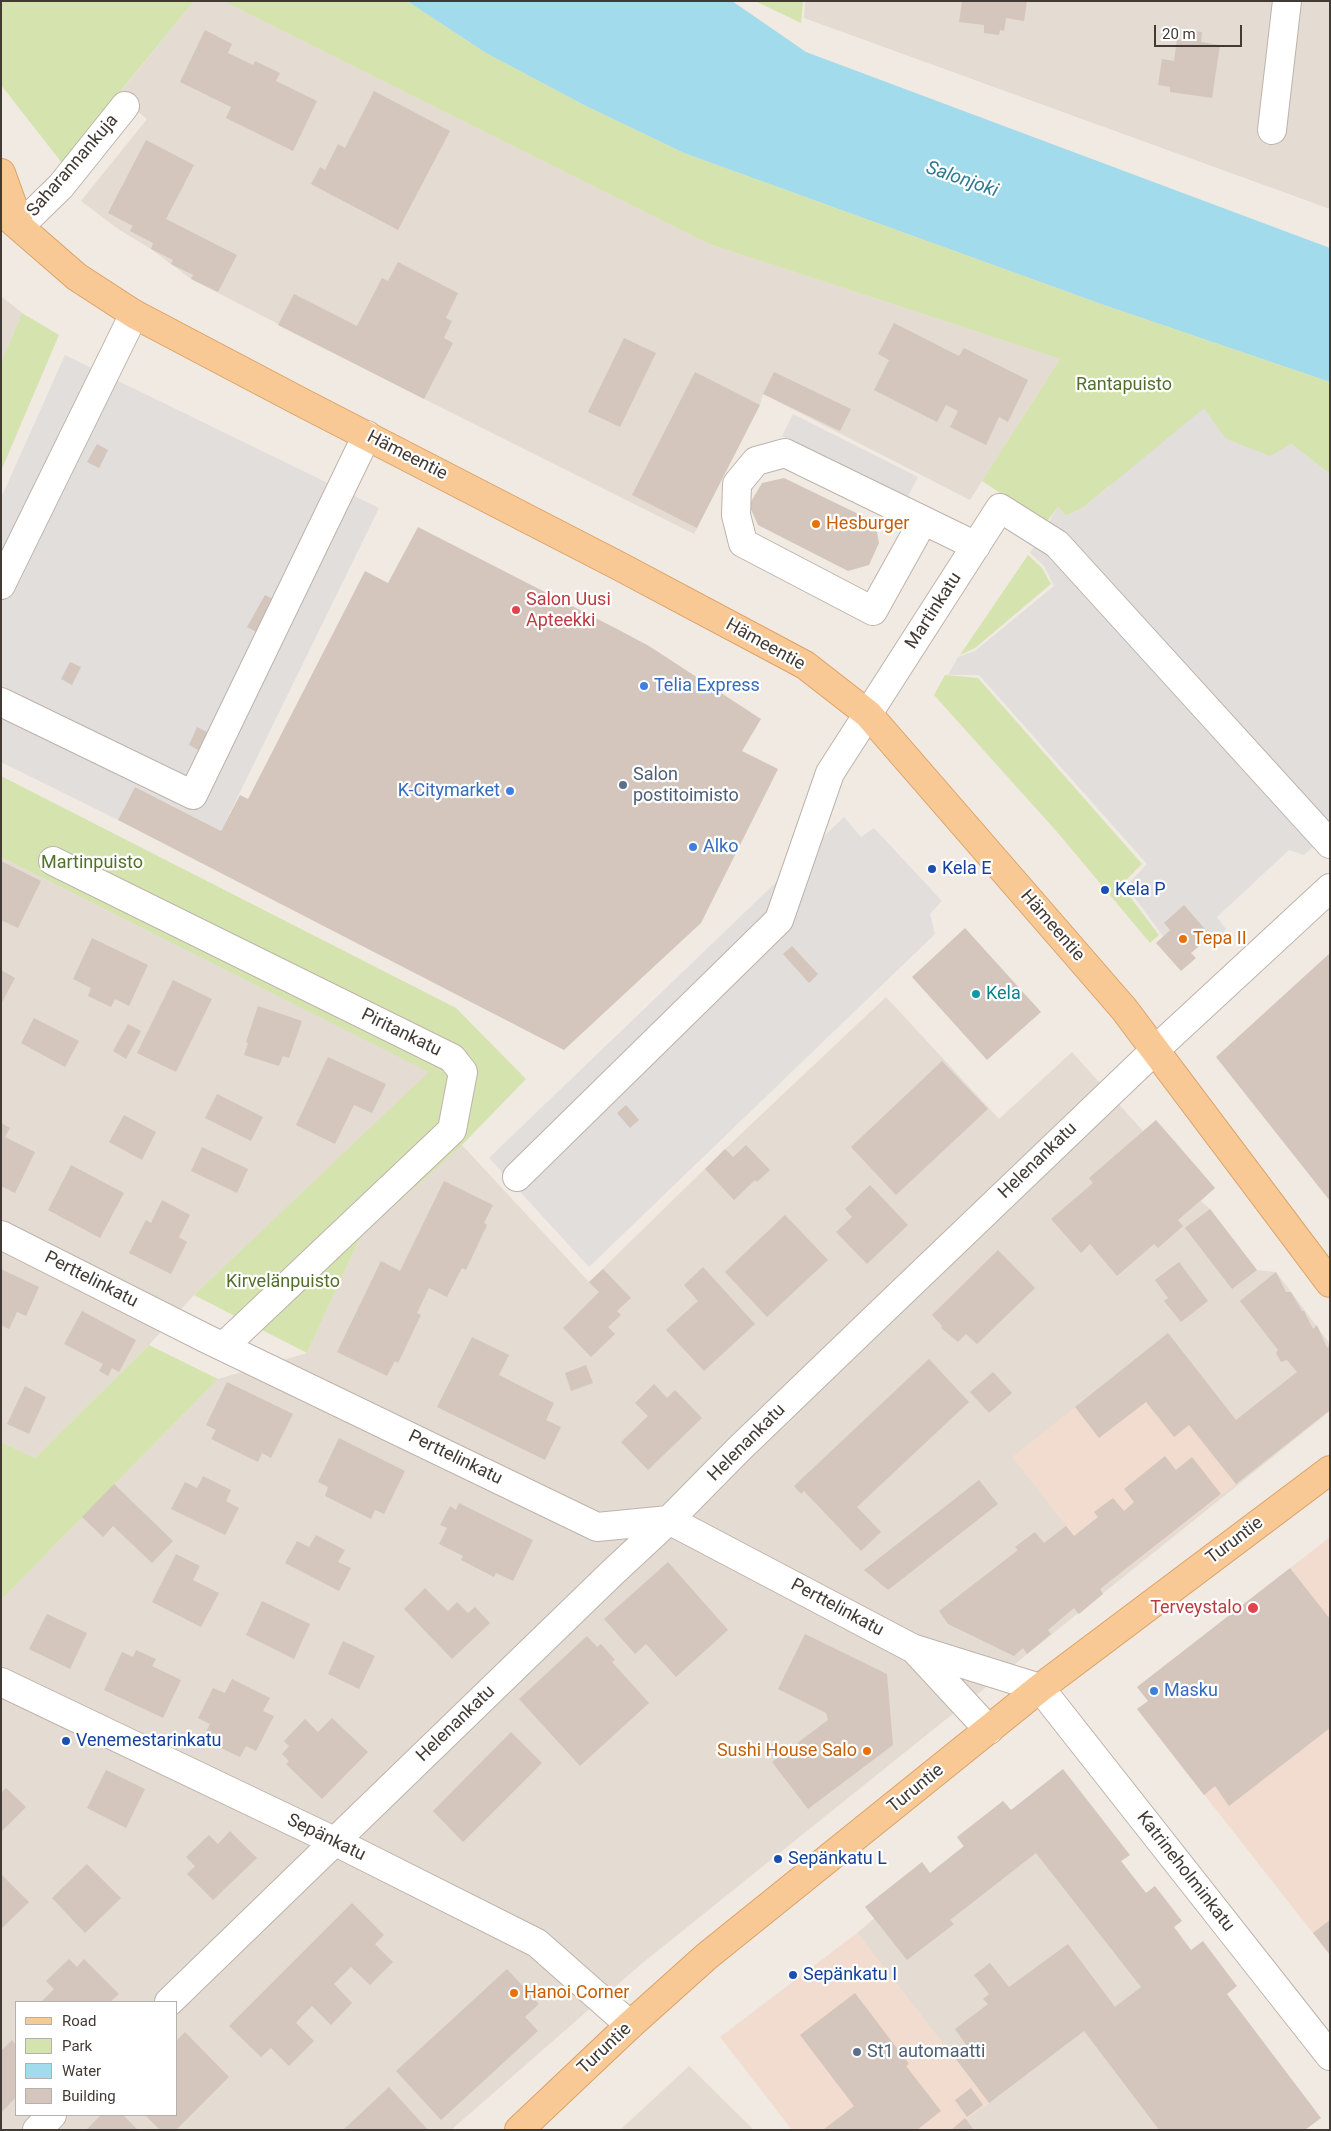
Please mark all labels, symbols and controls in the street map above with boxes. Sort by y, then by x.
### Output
scale bar [1156,15,1244,47]
text: 20 m [1162,25,1196,43]
street label: Saharannankuja [23,110,123,222]
water label: Salonjoki [923,157,1001,203]
park label: Rantapuisto [1076,374,1172,396]
street label: Hämeentie [363,427,451,485]
place label: Hesburger [826,513,909,535]
marker: Hesburger [810,518,822,530]
street label: Martinkatu [901,569,967,653]
place label: Salon Uusi Apteekki [526,589,611,632]
marker: Salon Uusi Apteekki [510,604,522,616]
street label: Hämeentie [722,614,808,676]
place label: Telia Express [654,675,760,697]
marker: Telia Express [638,680,650,692]
place label: Salon postitoimisto [633,764,739,806]
marker: Salon postitoimisto [617,779,629,791]
place label: K-Citymarket [398,780,500,802]
marker: K-Citymarket [504,785,516,797]
place label: Alko [703,836,739,858]
marker: Alko [687,841,699,853]
park label: Martinpuisto [41,852,143,874]
place label: Kela E [942,858,991,880]
marker: Kela E [926,863,938,875]
place label: Kela P [1115,879,1166,901]
marker: Kela P [1099,884,1111,896]
street label: Hämeentie [1015,886,1089,966]
place label: Tepa II [1193,928,1247,950]
marker: Tepa II [1177,933,1189,945]
place label: Kela [986,983,1021,1005]
marker: Kela [970,988,982,1000]
street label: Piritankatu [357,1004,445,1062]
street label: Helenankatu [994,1118,1082,1204]
street label: Perttelinkatu [41,1247,141,1313]
park label: Kirvelänpuisto [226,1271,340,1293]
street label: Helenankatu [704,1400,790,1486]
street label: Perttelinkatu [404,1426,506,1490]
street label: Turuntie [1202,1513,1268,1569]
street label: Perttelinkatu [787,1575,887,1641]
place label: Terveystalo [1150,1597,1242,1619]
marker: Terveystalo [1246,1601,1260,1615]
place label: Masku [1164,1680,1218,1702]
street label: Helenankatu [412,1681,500,1767]
marker: Masku [1148,1685,1160,1697]
place label: Venemestarinkatu [76,1730,222,1752]
marker: Venemestarinkatu [60,1735,72,1747]
place label: Sushi House Salo [717,1740,857,1762]
marker: Sushi House Salo [861,1745,873,1757]
street label: Turuntie [884,1760,948,1818]
street label: Katrineholminkatu [1131,1808,1239,1936]
street label: Sepänkatu [283,1810,369,1866]
place label: Sepänkatu L [788,1848,887,1870]
marker: Sepänkatu L [772,1853,784,1865]
place label: Sepänkatu I [803,1964,897,1986]
marker: Sepänkatu I [787,1969,799,1981]
place label: Hanoi Corner [524,1982,629,2004]
marker: Hanoi Corner [508,1987,520,1999]
legend [15,2001,178,2116]
text: Road [62,2012,96,2030]
street label: Turuntie [574,2019,636,2079]
text: Park [62,2037,92,2055]
place label: St1 automaatti [867,2041,985,2063]
marker: St1 automaatti [851,2046,863,2058]
text: Water [62,2062,101,2080]
text: Building [62,2087,116,2105]

